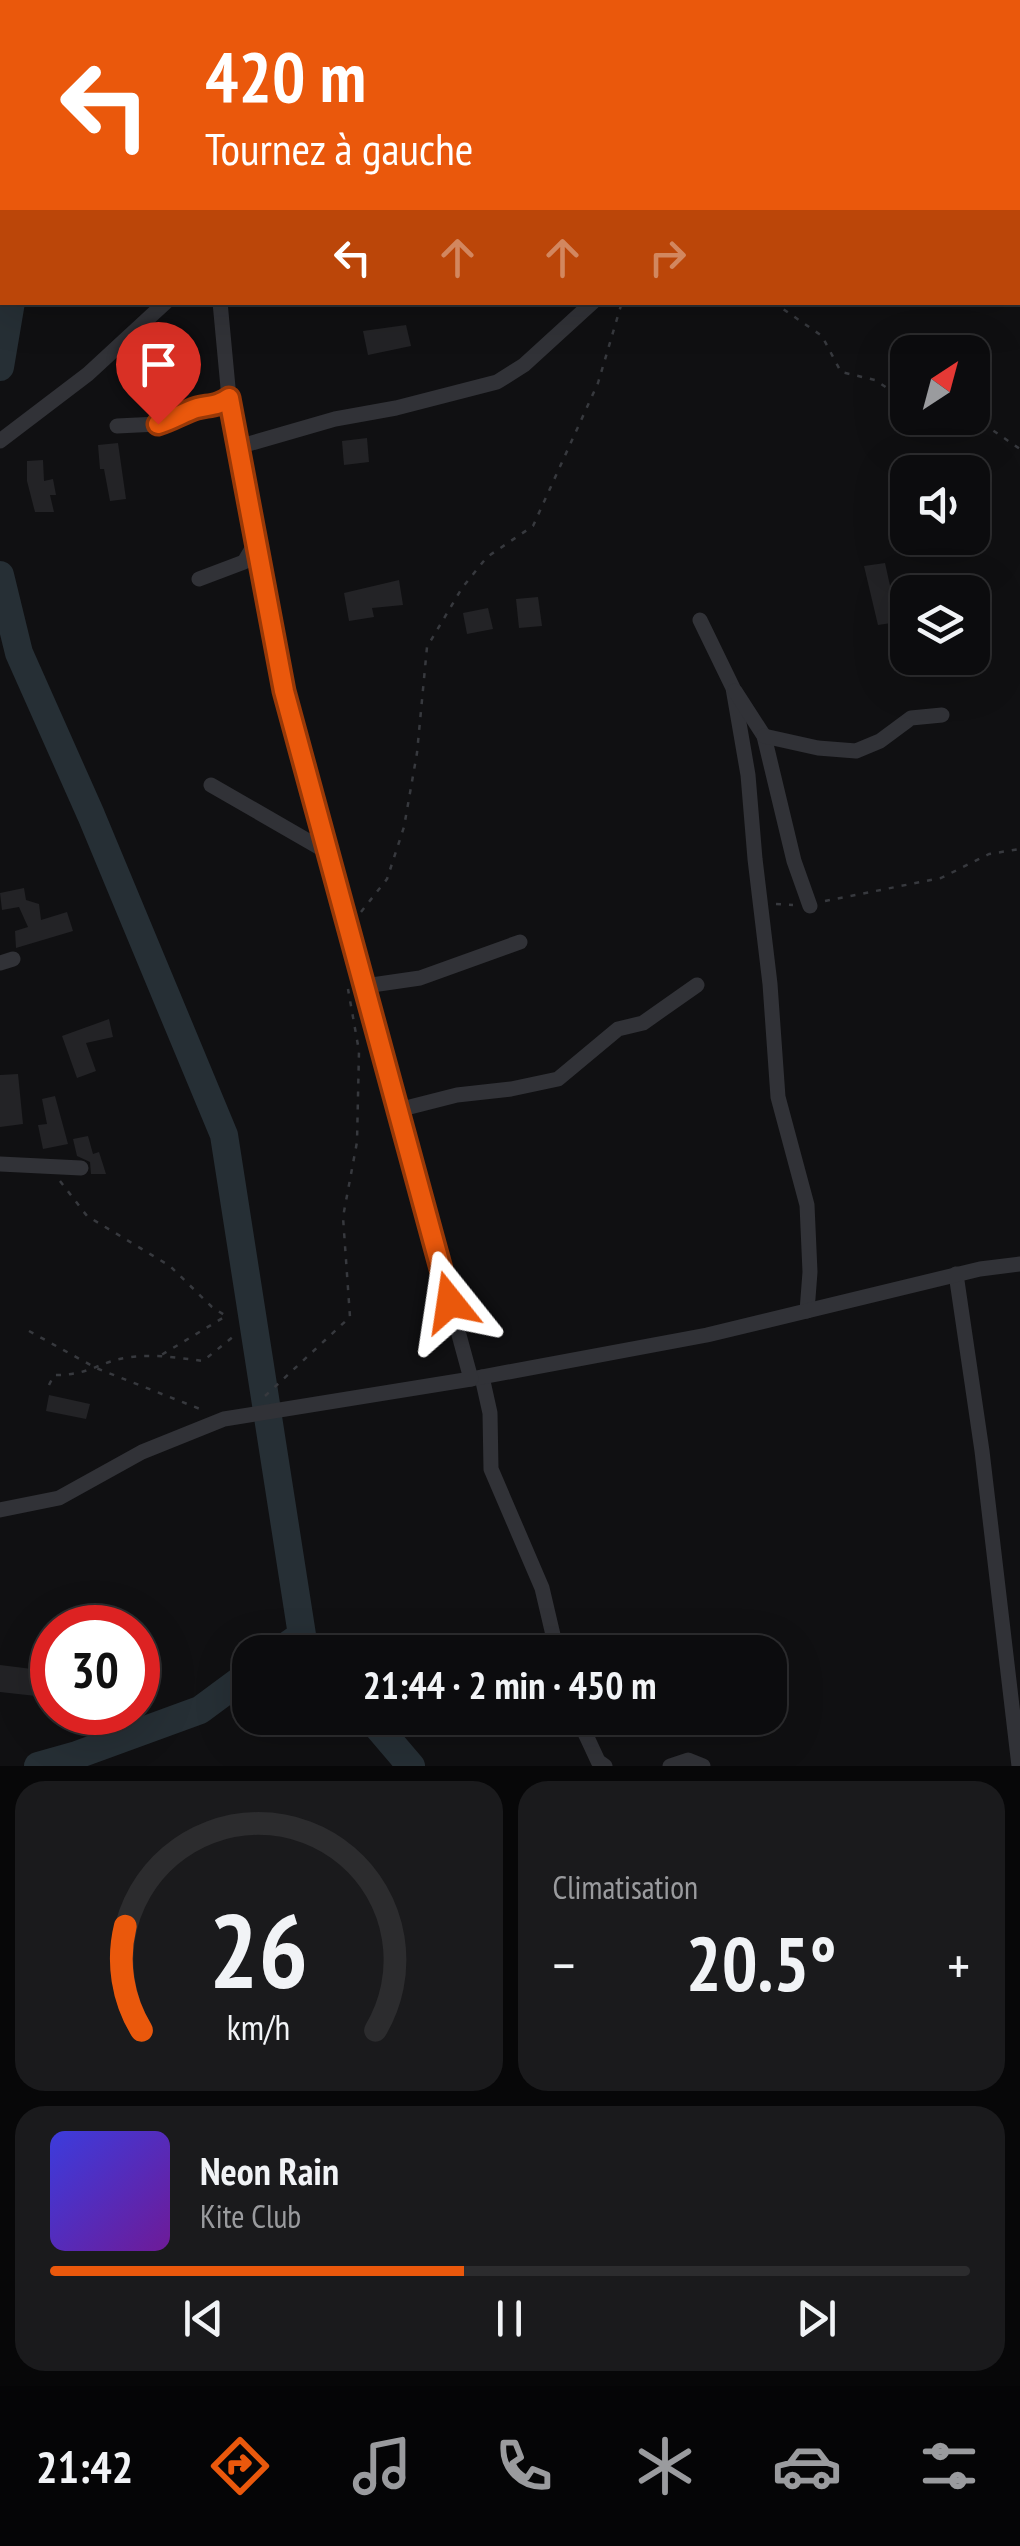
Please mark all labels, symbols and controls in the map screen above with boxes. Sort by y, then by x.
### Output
text: 420 m [205,31,366,121]
icon: left [40,40,170,170]
text: Tournez à gauche [205,119,473,177]
icon: left [325,230,380,285]
icon: ahead [430,230,485,285]
icon: ahead [535,230,590,285]
icon: right [640,230,695,285]
pin [116,322,201,425]
north arrow [890,335,990,435]
map controls [890,335,990,675]
icon: arrive [131,337,186,392]
button: sound [890,455,990,555]
button: layers [890,575,990,675]
position arrow [398,1250,502,1354]
speed limit sign: 30 [30,1605,160,1735]
text: 21:44 · 2 min · 450 m [363,1660,656,1709]
text: Climatisation [553,1866,698,1908]
text: 26 [209,1882,308,2017]
text: 20.5° [686,1915,837,2012]
text: − [553,1929,575,2000]
text: + [947,1929,970,2000]
text: km/h [227,2004,290,2050]
text: Neon Rain [200,2146,339,2195]
text: Kite Club [200,2195,301,2237]
icon: previous [176,2291,231,2346]
icon: pause [482,2291,537,2346]
icon: next [789,2291,844,2346]
icon: directions [205,2431,275,2501]
icon: music [347,2431,417,2501]
icon: phone [489,2431,559,2501]
icon: climate [630,2431,700,2501]
icon: car [772,2431,842,2501]
icon: filters [914,2431,984,2501]
text: 21:42 [36,2437,133,2495]

